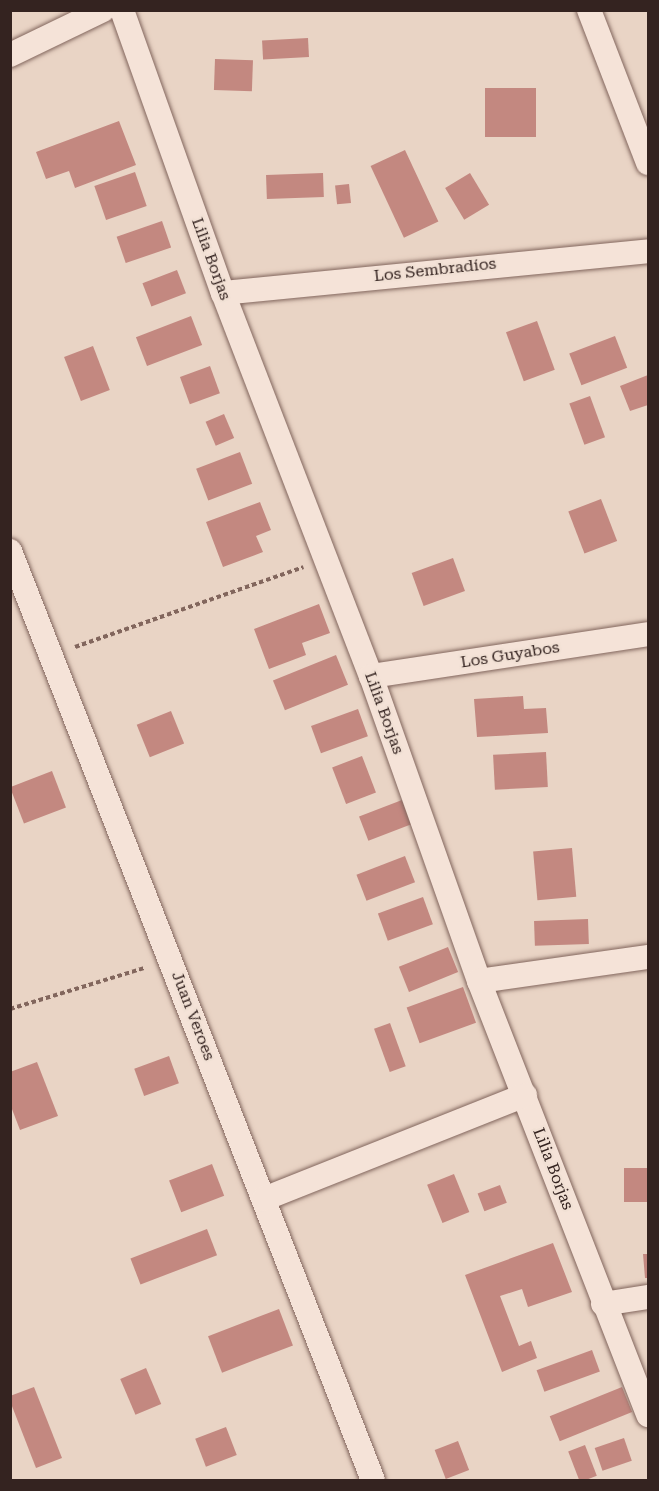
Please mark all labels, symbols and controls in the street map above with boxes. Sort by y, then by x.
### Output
street label: Lilia Borjas [187,215,235,303]
street label: Los Sembradíos [373,254,497,286]
street label: Los Guyabos [459,638,561,672]
street label: Lilia Borjas [360,669,408,757]
street label: Juan Veroes [167,969,219,1063]
street label: Lilia Borjas [529,1125,577,1213]

